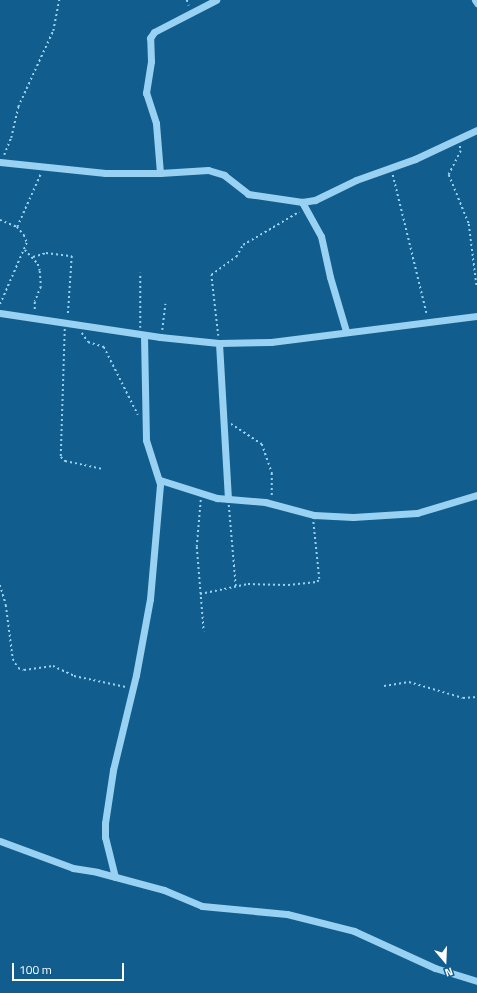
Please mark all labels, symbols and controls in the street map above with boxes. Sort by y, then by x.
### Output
north arrow [425,941,465,981]
scale bar [14,955,126,981]
text: 100 m [19,960,52,979]
text: N [443,964,455,981]

